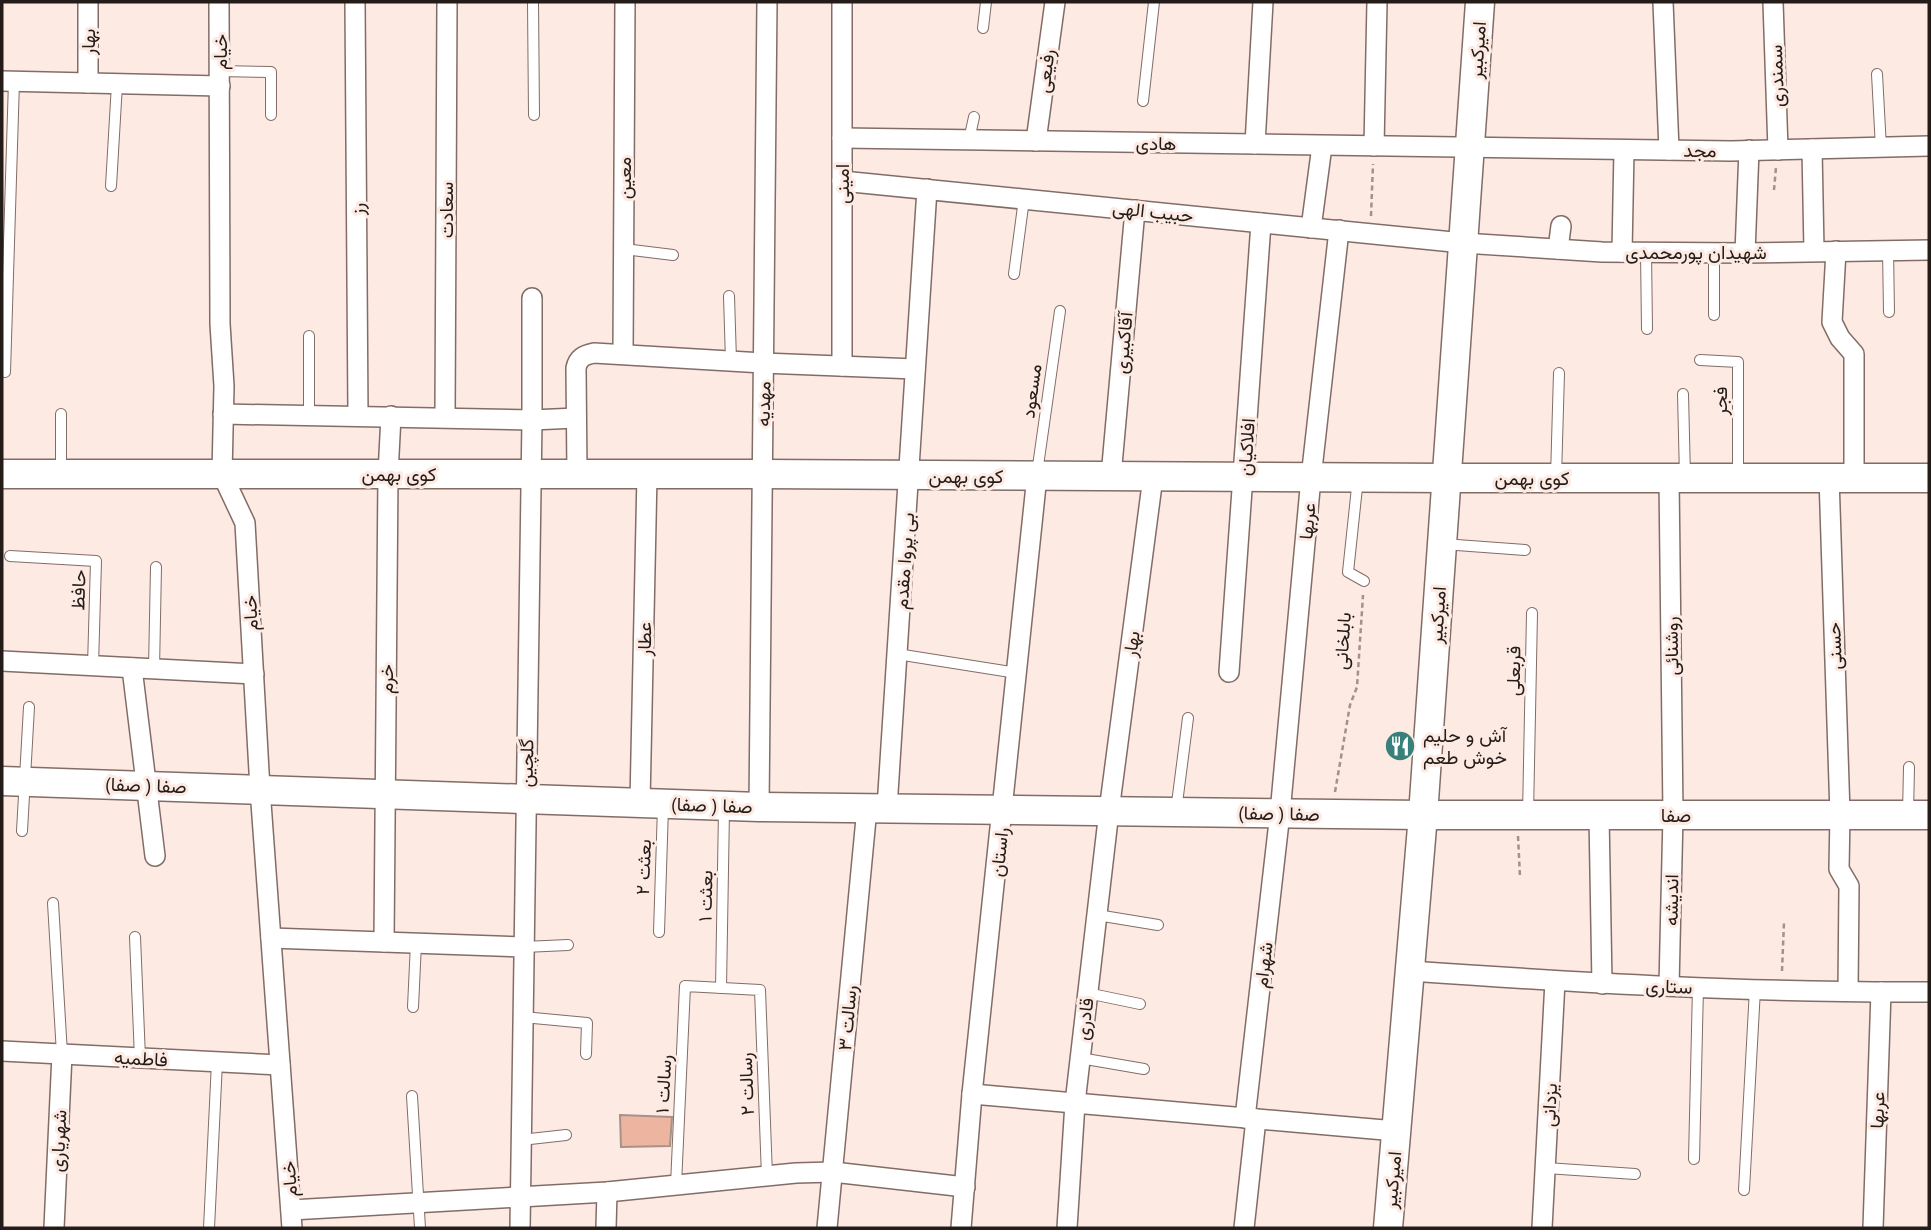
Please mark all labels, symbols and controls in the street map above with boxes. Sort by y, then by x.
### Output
street label: امیرکبیر [1463,20,1491,81]
street label: بهار [76,29,100,56]
street label: خیام [208,34,233,70]
street label: سمندری [1763,44,1789,108]
street label: رفیعی [1030,48,1060,94]
street label: هادی [1135,131,1177,155]
street label: مجد [1683,138,1717,162]
street label: معین [612,157,636,199]
street label: امینی [830,164,854,204]
street label: سعادت [434,182,458,238]
street label: حبیب الهی [1111,195,1195,227]
street label: رز [345,203,369,216]
street label: شهیدان پورمحمدی [1625,240,1767,266]
street label: آقاکبیری [1108,309,1138,375]
street label: مسعود [1015,362,1047,420]
street label: مهدیه [751,381,775,427]
street label: فجر [1708,387,1732,416]
street label: افلاکیان [1232,417,1260,477]
street label: کوی بهمن [361,462,437,486]
street label: کوی بهمن [928,464,1004,488]
street label: کوی بهمن [1494,466,1570,490]
street label: عربها [1293,502,1321,540]
street label: بی پروا مقدم [889,512,921,611]
street label: حافظ [65,569,91,611]
street label: امیرکبیر [1423,585,1451,646]
street label: خیام [237,594,264,632]
street label: بابلخانی [1328,611,1356,671]
street label: روشنائی [1658,616,1684,676]
street label: عطار [632,622,656,657]
street label: حسنی [1821,622,1847,670]
street label: بهار [1117,629,1145,660]
street label: قربعلی [1501,646,1525,696]
street label: خرم [374,664,399,694]
place label: آش و حلیم خوش طعم [1423,723,1508,770]
restaurant icon: آش و حلیم خوش طعم [1383,729,1417,763]
street label: گلچین [514,738,540,788]
street label: صفا ( صفا) [105,772,187,798]
street label: صفا ( صفا) [671,792,753,818]
street label: صفا ( صفا) [1238,800,1320,826]
street label: صفا [1661,803,1691,827]
street label: راستان [984,826,1014,878]
street label: بعثت ۲ [630,839,656,895]
street label: بعثت ۱ [693,870,717,922]
street label: اندیشه [1659,874,1683,926]
street label: شهرام [1248,941,1279,990]
street label: ستاری [1645,973,1693,999]
street label: رسالت ۳ [832,984,862,1052]
street label: قادری [1069,996,1099,1042]
street label: فاطمیه [114,1045,168,1071]
street label: رسالت ۲ [733,1052,759,1116]
street label: رسالت ۱ [649,1054,677,1114]
street label: یزدانی [1536,1083,1562,1127]
street label: عربها [1864,1091,1890,1129]
street label: شهریاری [44,1109,72,1173]
street label: امیرکبیر [1377,1150,1406,1211]
street label: خیام [276,1160,303,1198]

